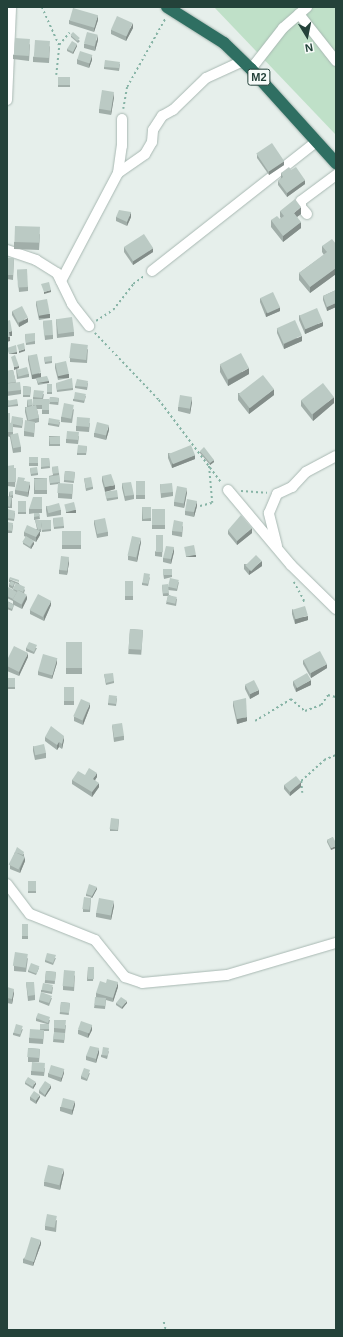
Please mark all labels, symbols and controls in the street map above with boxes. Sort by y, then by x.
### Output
north arrow [287,16,327,56]
text: N [304,41,314,54]
road number: M2 [247,68,271,86]

